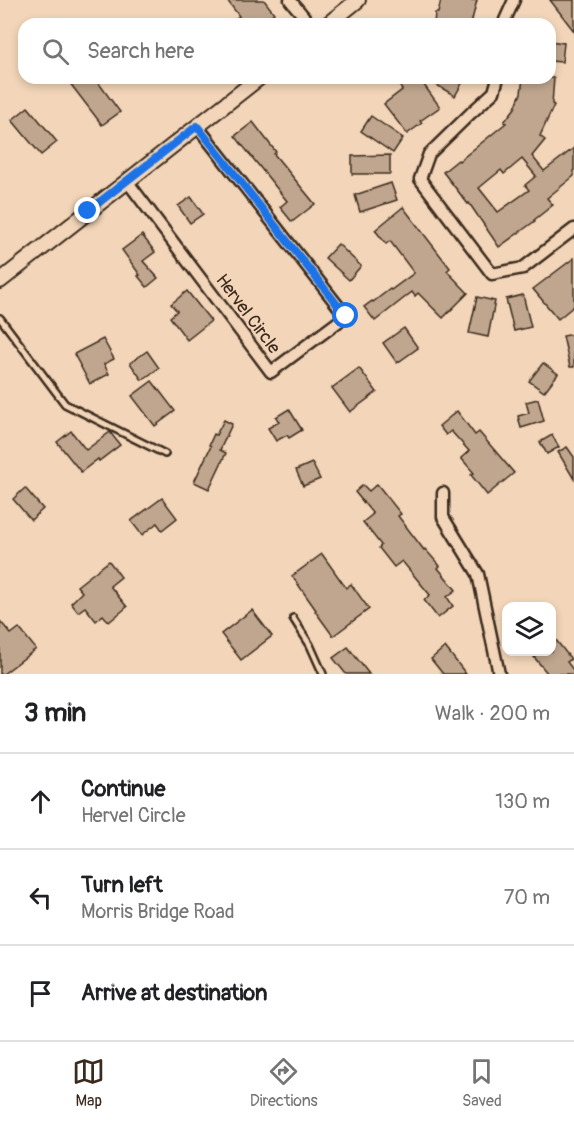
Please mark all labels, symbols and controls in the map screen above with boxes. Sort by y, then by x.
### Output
search box [18,18,556,84]
icon: search [39,35,72,68]
text: Search here [87,37,194,65]
route end [74,197,100,223]
street label: Hervel Circle [210,269,286,359]
route start [332,302,358,328]
map controls [502,602,556,656]
button: layers [502,602,556,656]
text: 3 min [24,697,86,729]
text: Walk · 200 m [435,701,550,726]
text: Continue [81,775,165,803]
icon: ahead [24,785,57,818]
text: 130 m [495,789,550,814]
text: Hervel Circle [81,803,186,828]
text: Turn left [81,871,163,899]
icon: left [24,881,57,914]
text: 70 m [504,885,550,910]
text: Morris Bridge Road [81,899,235,924]
icon: arrive [24,977,57,1010]
text: Arrive at destination [81,979,267,1007]
tab: Map [72,1055,105,1111]
tab: Directions [250,1055,318,1111]
tab: Saved [462,1055,502,1111]

